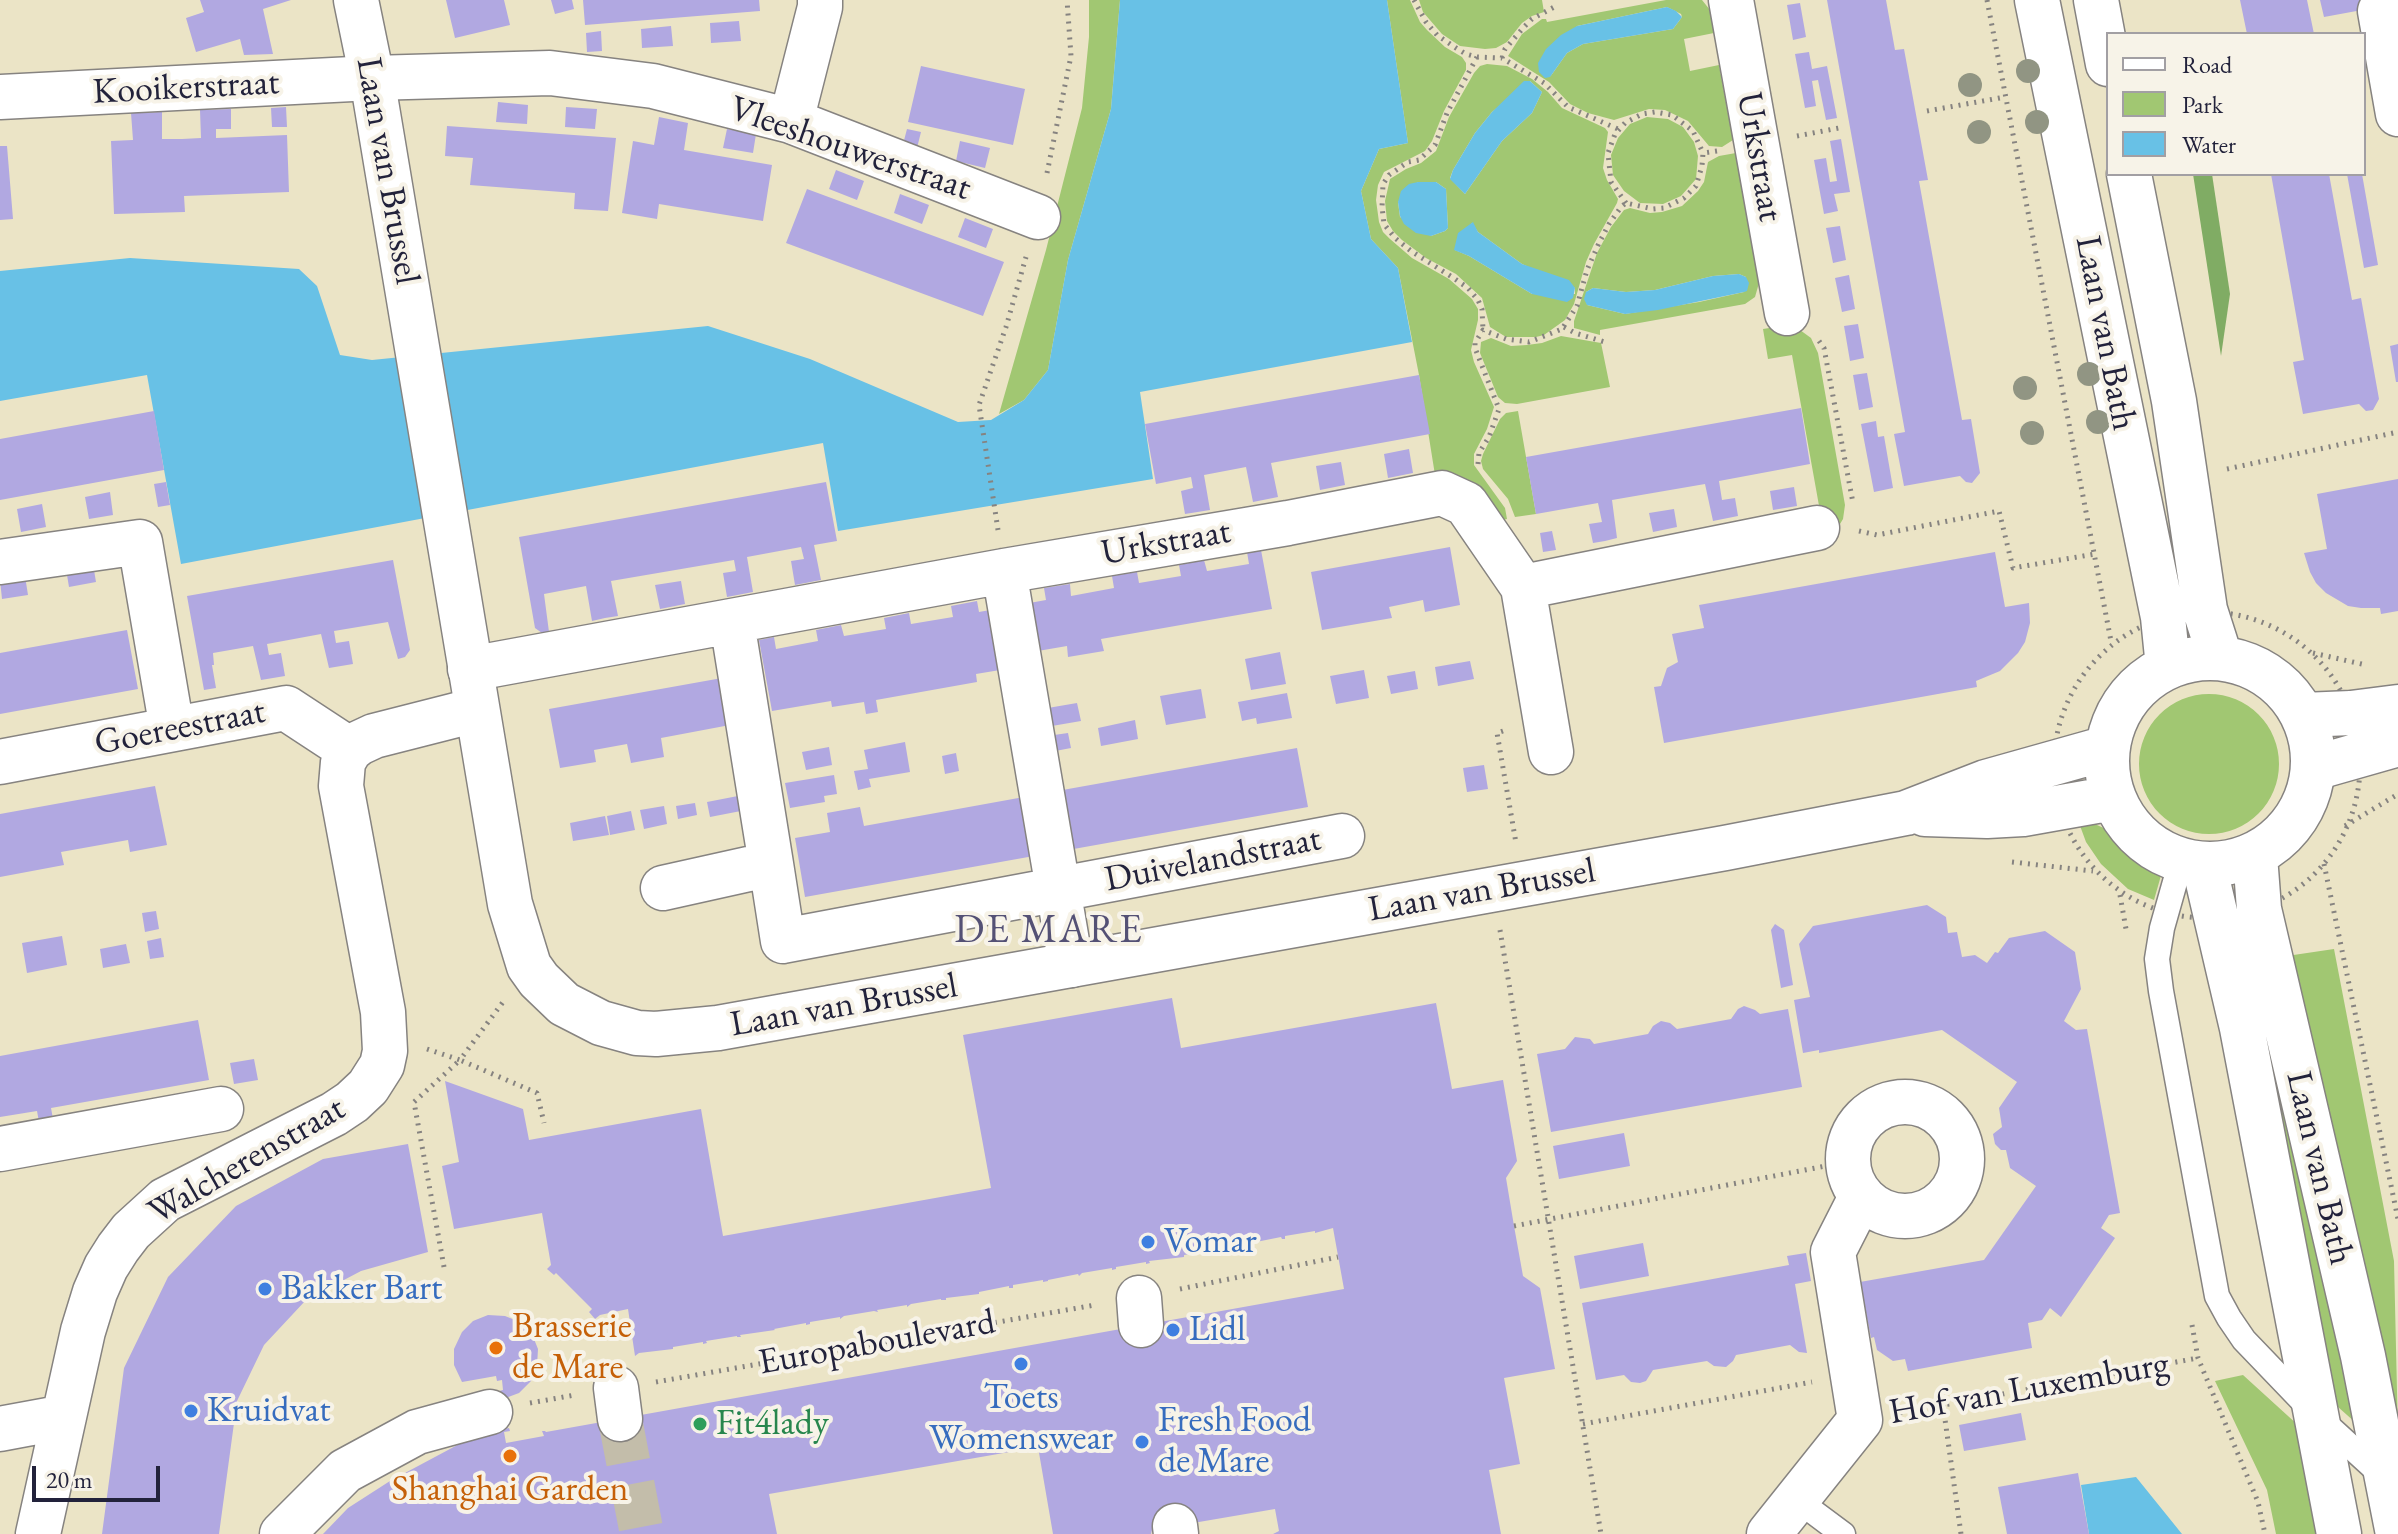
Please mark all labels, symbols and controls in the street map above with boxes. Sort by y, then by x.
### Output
legend [2106,32,2366,176]
text: Road [2182,49,2232,80]
street label: Laan van Brussel [346,54,428,288]
street label: Kooikerstraat [92,62,280,114]
street label: Vleeshouwerstraat [724,88,976,210]
street label: Urkstraat [1726,89,1792,225]
text: Park [2182,89,2223,120]
text: Water [2182,129,2236,160]
street label: Laan van Bath [2065,232,2145,434]
street label: Urkstraat [1098,510,1234,576]
street label: Goereestraat [91,690,269,766]
street label: Duivelandstraat [1101,818,1325,902]
street label: Laan van Brussel [1365,850,1599,932]
district label: DE MARE [954,907,1144,955]
street label: Laan van Brussel [727,965,961,1047]
street label: Laan van Bath [2276,1067,2362,1269]
street label: Walcherenstraat [141,1087,353,1235]
place label: Vomar [1164,1220,1257,1264]
marker: Vomar [1139,1233,1157,1251]
place label: Bakker Bart [281,1267,442,1311]
marker: Bakker Bart [256,1280,274,1298]
street label: Europaboulevard [755,1301,999,1385]
place label: Brasserie de Mare [512,1305,632,1390]
place label: Lidl [1189,1308,1246,1352]
marker: Lidl [1164,1321,1182,1339]
marker: Brasserie de Mare [487,1339,505,1357]
street label: Hof van Luxemburg [1886,1343,2172,1435]
marker: Toets Womenswear [1012,1355,1030,1373]
place label: Toets Womenswear [929,1376,1113,1461]
place label: Kruidvat [207,1389,330,1433]
place label: Fresh Food de Mare [1158,1399,1311,1484]
marker: Kruidvat [182,1402,200,1420]
place label: Fit4lady [716,1402,829,1446]
marker: Fit4lady [691,1415,709,1433]
marker: Fresh Food de Mare [1133,1433,1151,1451]
marker: Shanghai Garden [501,1447,519,1465]
scale bar [36,1450,164,1500]
text: 20 m [46,1464,93,1495]
place label: Shanghai Garden [391,1468,629,1512]

